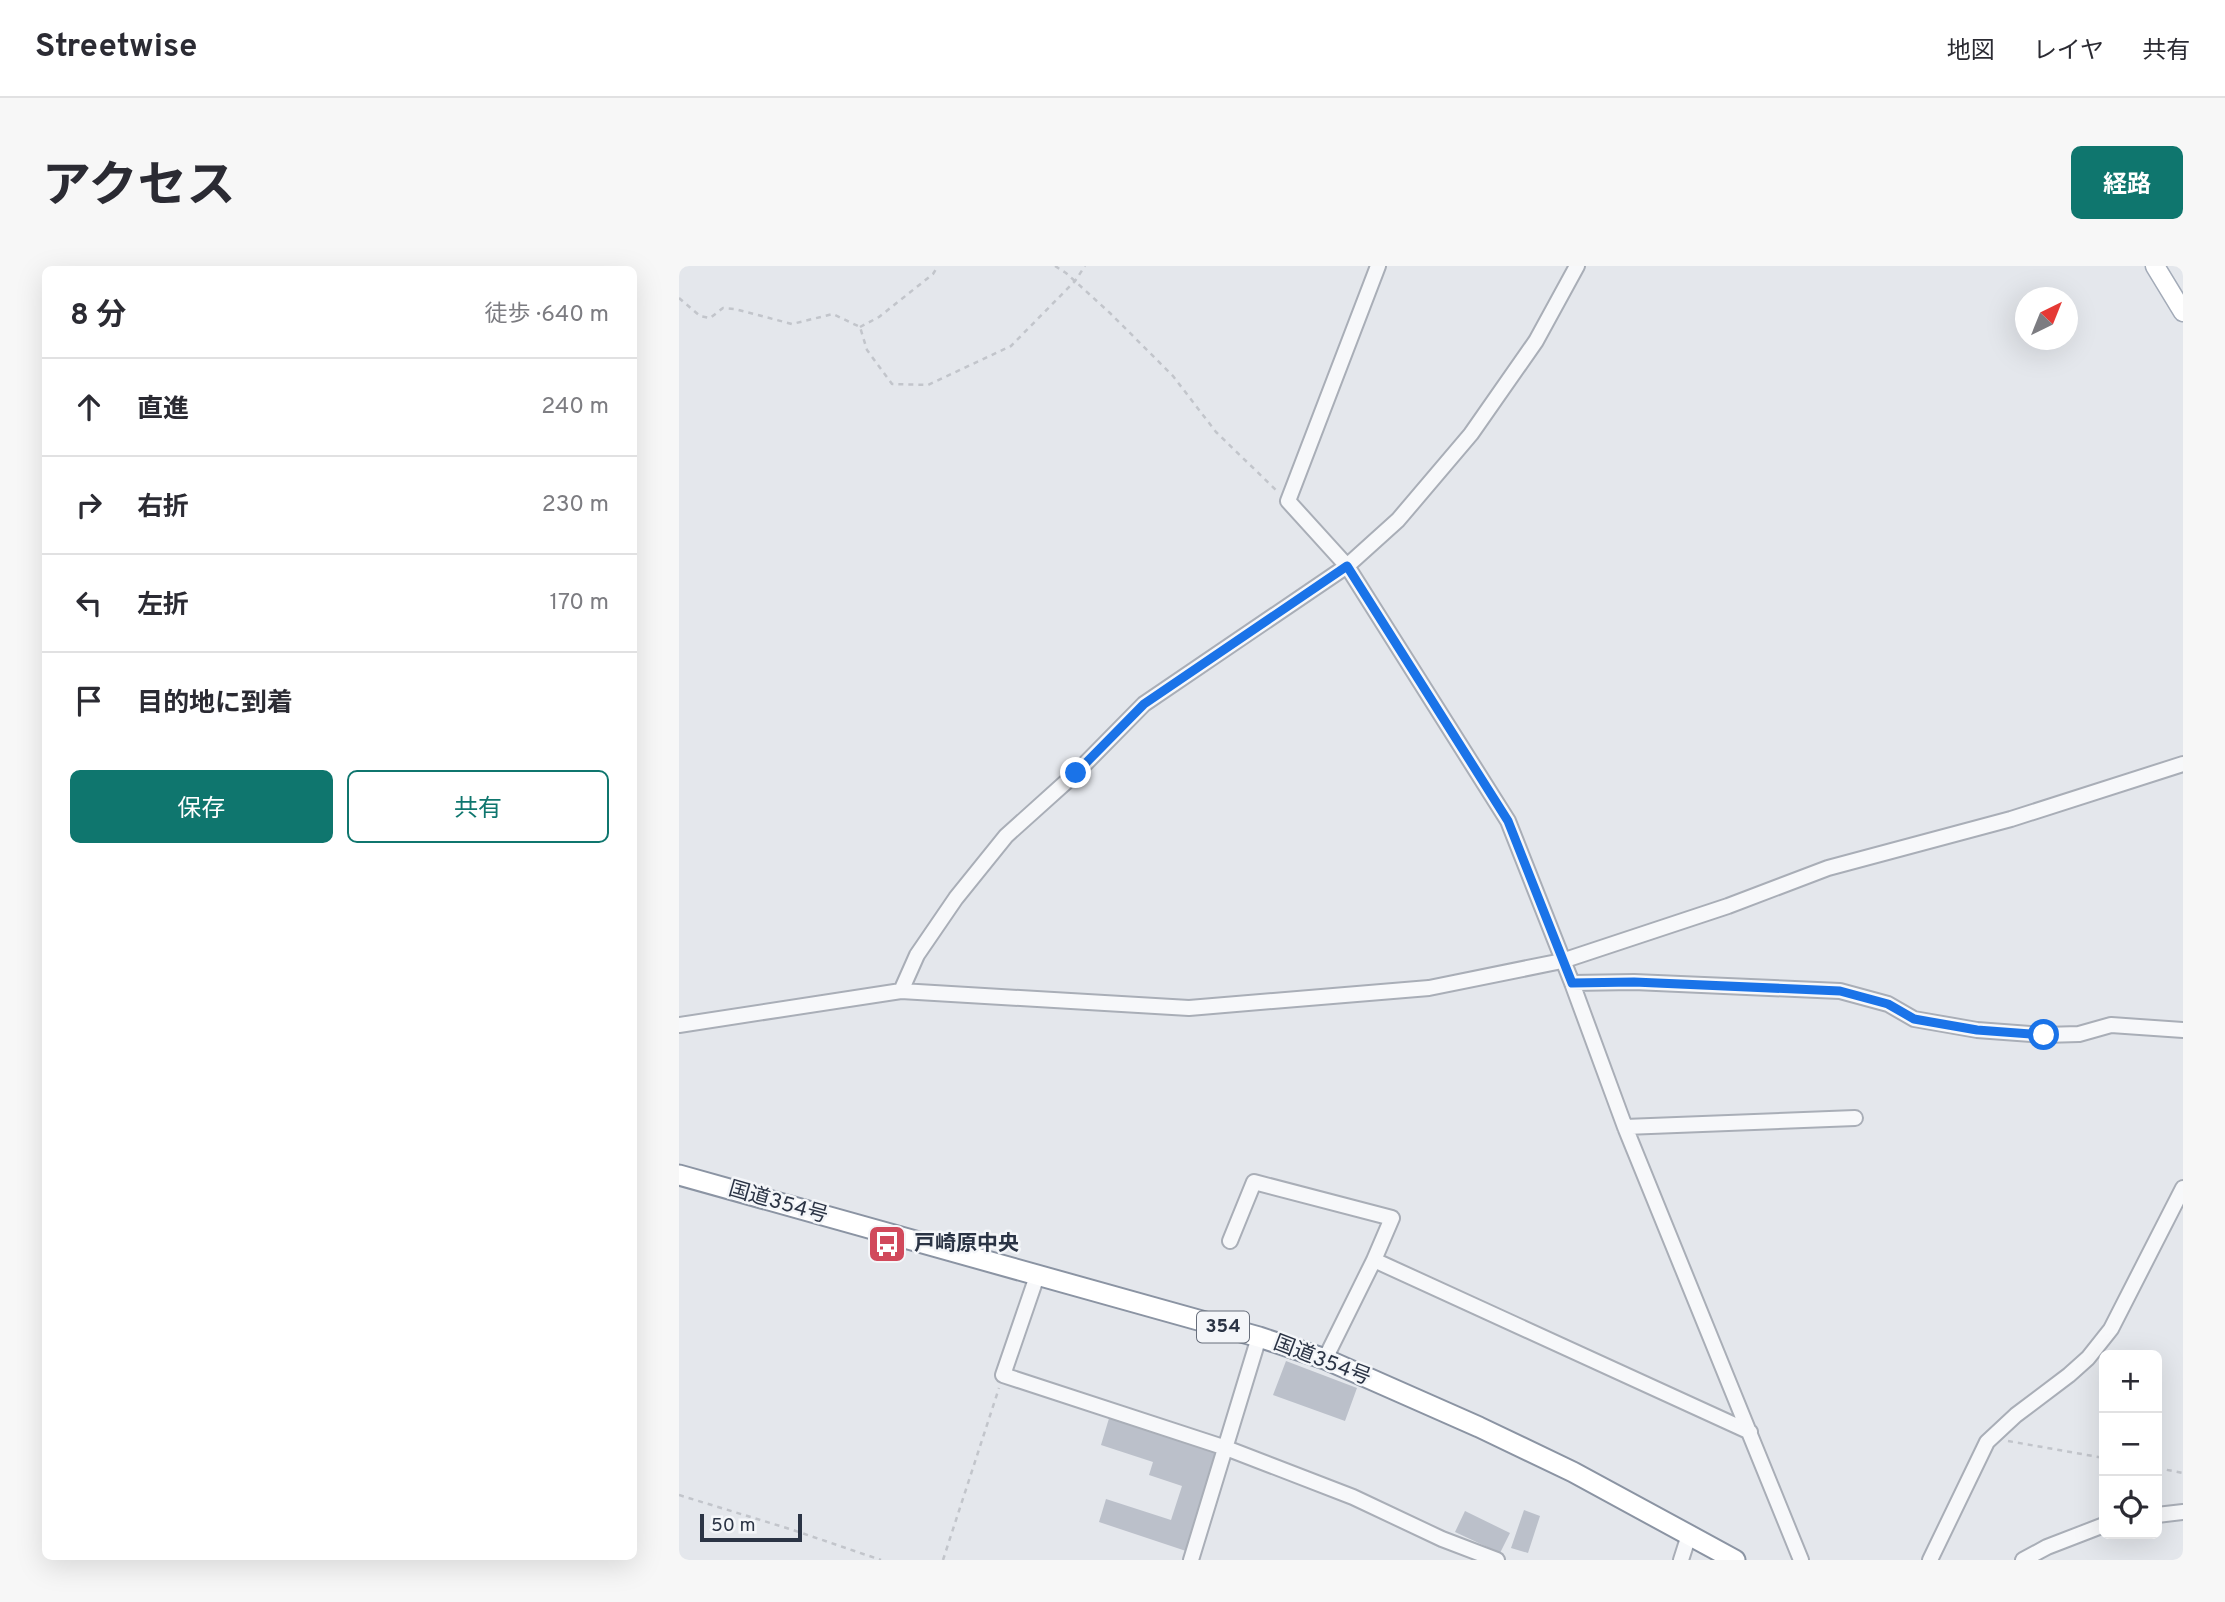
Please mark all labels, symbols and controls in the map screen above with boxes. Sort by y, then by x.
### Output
text: Streetwise [35,27,197,69]
text: 地図 [1947,37,1995,67]
text: レイヤ [2033,37,2104,67]
text: 共有 [2142,37,2190,67]
button: 経路 [2071,146,2183,219]
text: アクセス [42,158,236,220]
north arrow [2015,287,2078,350]
text: 8 分 [70,298,126,335]
text: 徒歩 · 640 m [485,301,609,330]
icon: ahead [70,388,108,426]
text: 240 m [541,393,609,422]
text: 直進 [137,394,189,427]
icon: right [70,486,108,524]
text: 230 m [542,491,609,520]
text: 右折 [137,492,189,525]
icon: left [70,584,108,622]
text: 170 m [550,589,609,618]
text: 左折 [137,590,189,623]
icon: arrive [70,682,108,720]
text: 目的地に到着 [137,688,293,721]
route end [1060,757,1091,788]
button: 保存 [70,770,333,843]
button: 共有 [347,770,609,843]
route start [2028,1019,2059,1050]
street label: 国道354号 [725,1176,831,1230]
bus stop icon: 戸崎原中央 [866,1223,908,1265]
place label: 戸崎原中央 [914,1231,1019,1258]
road number: 354 [1197,1312,1249,1343]
street label: 国道354号 [1269,1330,1375,1392]
map controls [2099,1350,2162,1539]
button: + [2099,1350,2162,1413]
button: − [2099,1413,2162,1476]
button: locate [2099,1476,2162,1539]
scale bar [700,1511,801,1543]
text: 50 m [711,1514,756,1538]

